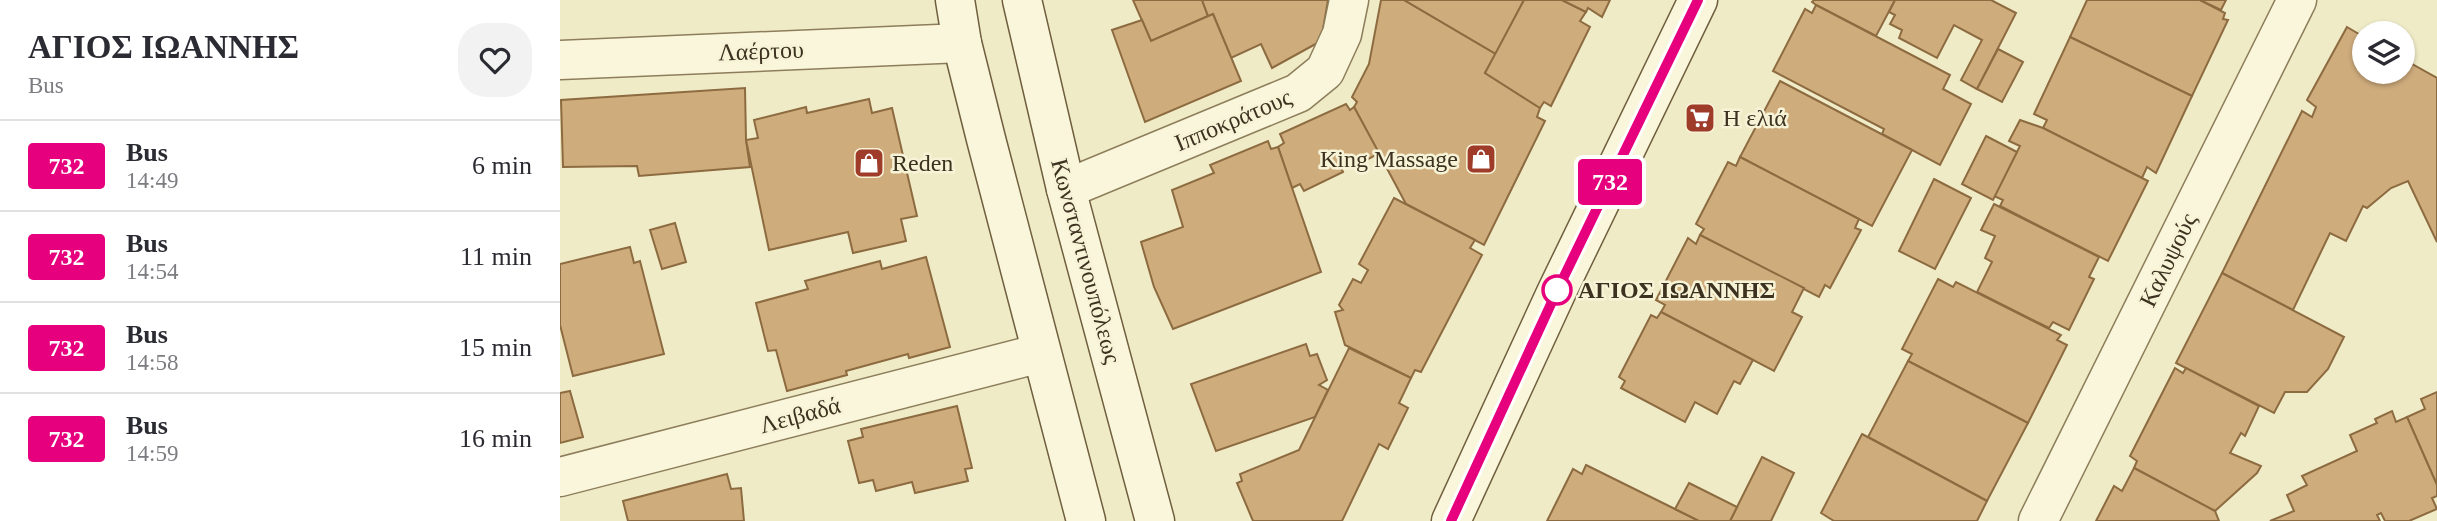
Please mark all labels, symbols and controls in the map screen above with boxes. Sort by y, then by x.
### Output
map controls [2352,21,2415,84]
button: layers [2352,21,2415,84]
button: heart [458,23,532,97]
text: ΑΓΙΟΣ ΙΩΑΝΝΗΣ [28,29,299,65]
street label: Λαέρτου [718,37,804,65]
text: Bus [28,73,64,98]
street label: Ιπποκράτους [1171,84,1296,156]
supermarket icon: Η ελιά [1683,101,1717,135]
place label: Η ελιά [1723,105,1787,131]
text: Bus [126,138,168,167]
shop icon: King Massage [1464,142,1498,176]
shop icon: Reden [852,146,886,180]
place label: King Massage [1320,146,1458,172]
place label: Reden [892,150,953,176]
text: 6 min [472,151,532,180]
text: 732 [49,153,85,179]
street label: Κωνσταντινουπόλεως [1046,156,1126,367]
line badge: 732 [1570,159,1650,205]
text: 14:49 [126,168,178,193]
text: 732 [1592,169,1628,195]
street label: Καλυψούς [2134,209,2202,311]
text: Bus [126,229,168,258]
text: 11 min [460,242,532,271]
text: 732 [49,244,85,270]
text: 14:54 [126,259,178,284]
marker: ΑΓΙΟΣ ΙΩΑΝΝΗΣ [1542,275,1572,305]
place label: ΑΓΙΟΣ ΙΩΑΝΝΗΣ [1578,277,1775,303]
text: Bus [126,320,168,349]
text: 15 min [459,333,532,362]
text: 732 [49,335,85,361]
text: 14:58 [126,350,178,375]
street label: Λειβαδά [757,392,844,438]
text: Bus [126,411,168,440]
text: 16 min [459,424,532,453]
text: 732 [49,426,85,452]
text: 14:59 [126,441,178,466]

